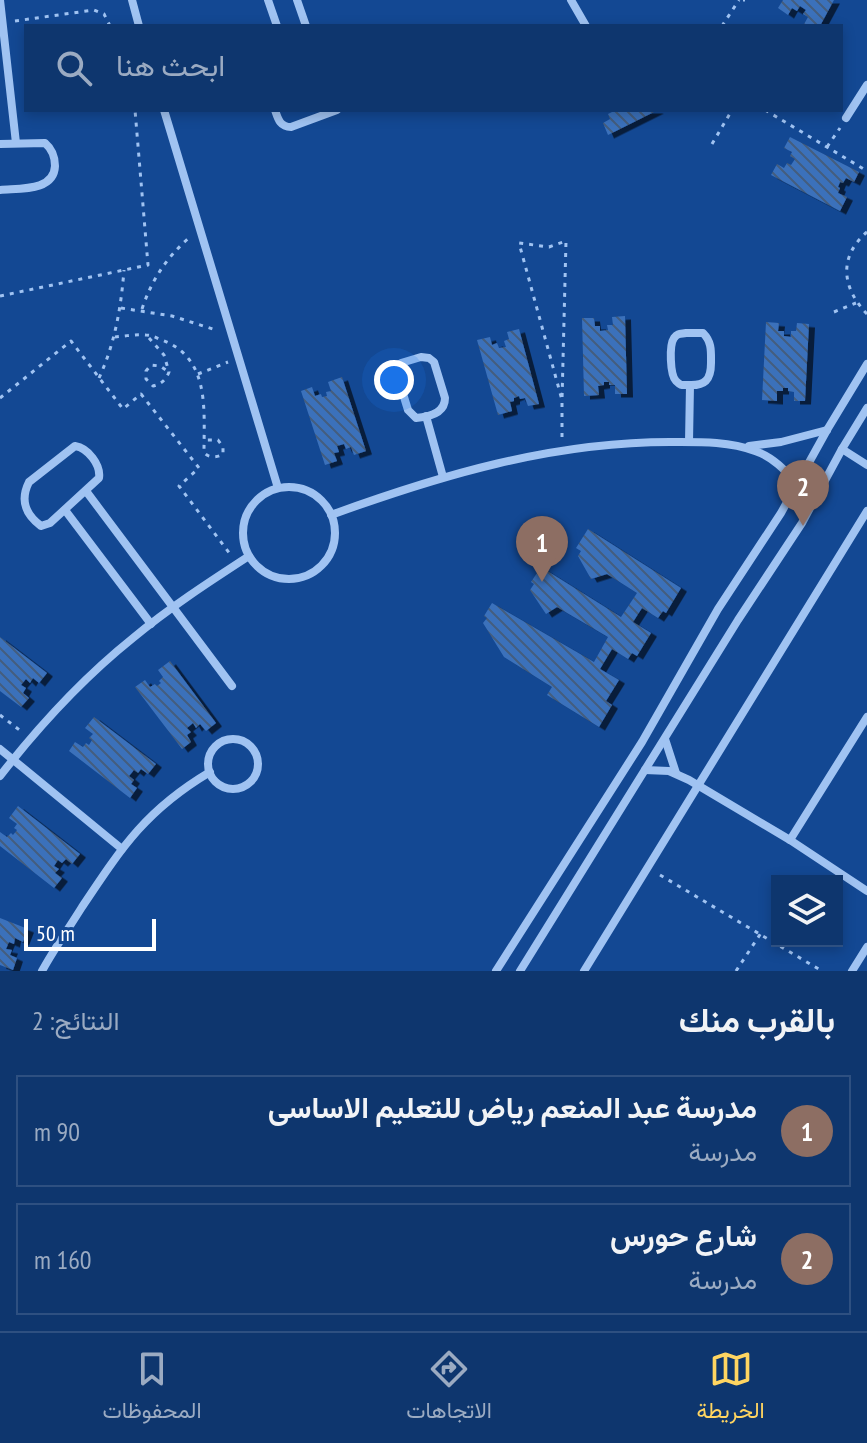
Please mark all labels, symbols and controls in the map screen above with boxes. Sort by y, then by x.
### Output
search box [24,24,843,112]
text: ابحث هنا [116,45,225,84]
icon: search [52,46,96,90]
your location [374,360,414,400]
pin: 2 [777,460,829,526]
pin: 1 [516,516,568,582]
map controls [771,875,843,947]
button: layers [771,875,843,947]
scale bar [24,915,156,951]
text: 50 m [36,919,75,947]
text: بالقرب منك [679,997,835,1041]
text: النتائج: 2 [32,1004,119,1037]
text: مدرسة عبد المنعم رياض للتعليم الاساسى [268,1087,757,1126]
text: 90 m [34,1115,80,1148]
text: 1 [801,1115,813,1148]
text: مدرسة [688,1135,757,1168]
text: شارع حورس [610,1215,757,1254]
text: 160 m [34,1243,92,1276]
text: 2 [801,1243,813,1276]
text: مدرسة [688,1263,757,1296]
tab: المحفوظات [102,1347,202,1430]
tab: الاتجاهات [406,1347,492,1430]
tab: الخريطة [697,1347,765,1430]

